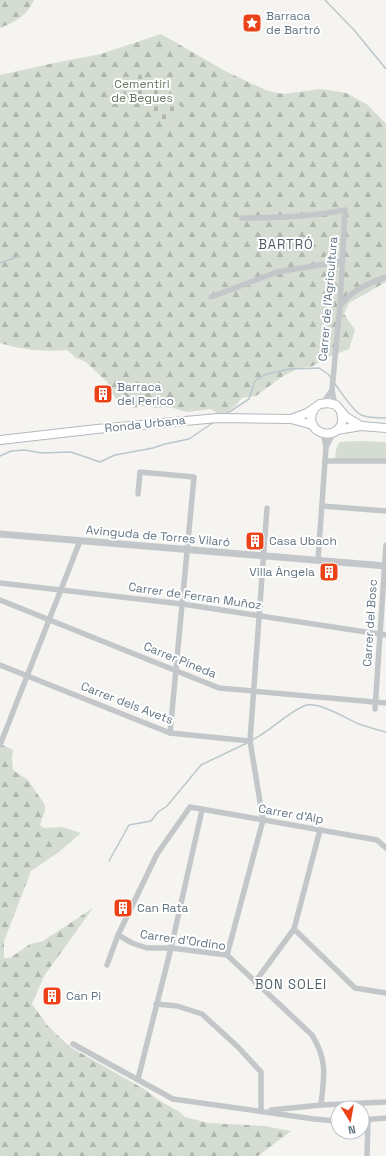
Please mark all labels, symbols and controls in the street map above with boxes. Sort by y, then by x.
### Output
place label: Barraca de Bartró [266,8,321,38]
place icon: Barraca de Bartró [241,12,263,34]
park label: Cementiri de Begues [111,76,173,106]
district label: BARTRÓ [258,236,314,253]
street label: Carrer de l'Agricultura [315,236,341,362]
place label: Barraca del Perico [117,379,174,409]
building icon: Barraca del Perico [92,383,114,405]
street label: Ronda Urbana [104,412,186,436]
street label: Avinguda de Torres Vilaró [85,522,231,550]
building icon: Casa Ubach [244,530,266,552]
place label: Casa Ubach [269,533,337,549]
building icon: Villa Àngela [318,561,340,583]
place label: Villa Àngela [249,564,315,580]
street label: Carrer de Ferran Muñoz [127,579,263,613]
street label: Carrer del Bosc [359,579,381,667]
street label: Carrer Pineda [141,638,219,682]
street label: Carrer dels Avets [79,678,175,728]
street label: Carrer d'Alp [257,800,325,828]
building icon: Can Rata [112,897,134,919]
place label: Can Rata [137,900,189,916]
street label: Carrer d'Ordino [139,926,227,954]
district label: BON SOLEI [255,976,327,993]
building icon: Can Pi [41,985,63,1007]
place label: Can Pi [66,988,101,1004]
north arrow [330,1100,370,1140]
text: N [347,1122,357,1137]

